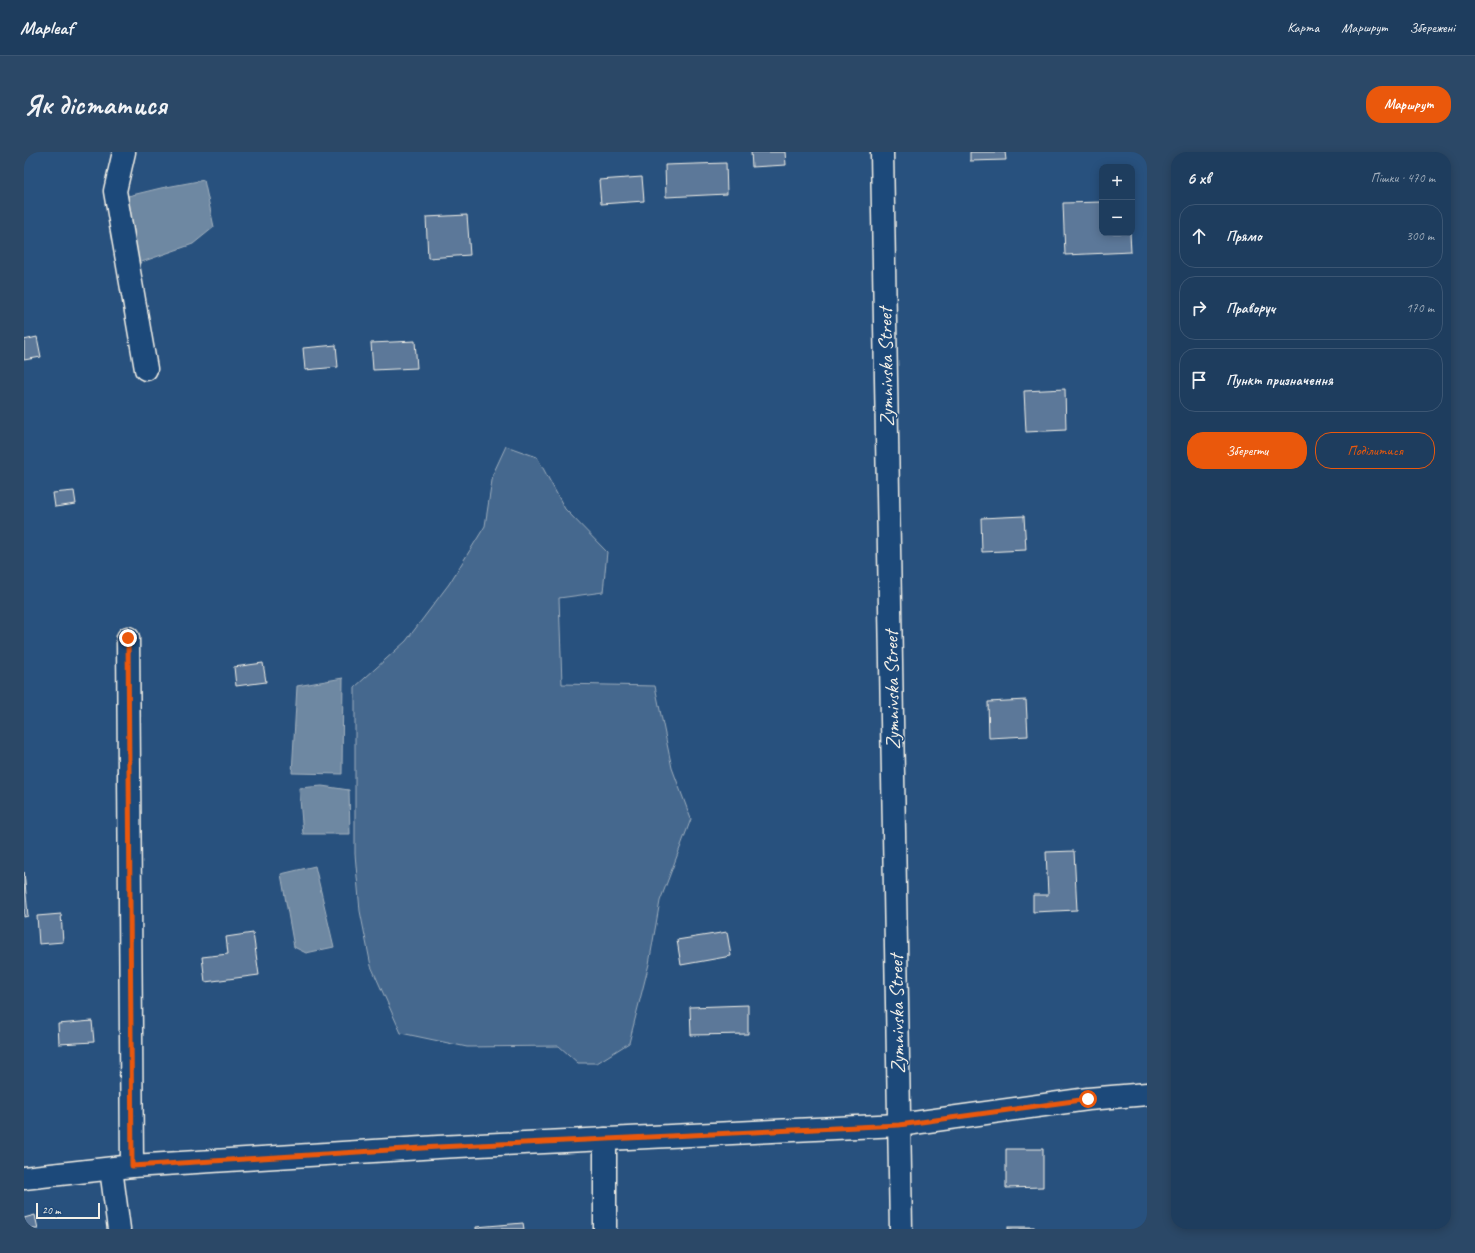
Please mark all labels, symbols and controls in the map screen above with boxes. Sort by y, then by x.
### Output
text: Mapleaf [20,16,73,40]
text: Карта [1287,19,1319,36]
text: Маршрут [1341,19,1387,36]
text: Збережені [1409,19,1455,36]
button: Маршрут [1366,86,1451,123]
text: Як дістатися [24,87,167,122]
map controls [1099,164,1135,236]
button: + [1099,164,1135,200]
text: 6 хв [1187,168,1211,189]
text: Пішки · 470 m [1371,170,1435,186]
button: − [1099,200,1135,236]
icon: ahead [1188,225,1210,247]
text: Прямо [1226,227,1262,246]
text: 300 m [1406,228,1434,244]
icon: right [1188,297,1210,319]
text: Праворуч [1226,299,1275,318]
text: 170 m [1406,300,1434,316]
street label: Zymnivska Street [872,304,900,427]
icon: arrive [1188,369,1210,391]
text: Пункт призначення [1226,371,1333,390]
button: Зберегти [1187,432,1307,469]
button: Поділитися [1315,432,1435,469]
street label: Zymnivska Street [878,627,906,750]
route end [119,629,137,647]
street label: Zymnivska Street [883,951,911,1074]
route start [1079,1090,1097,1108]
scale bar [36,1201,100,1220]
text: 20 m [42,1203,61,1217]

